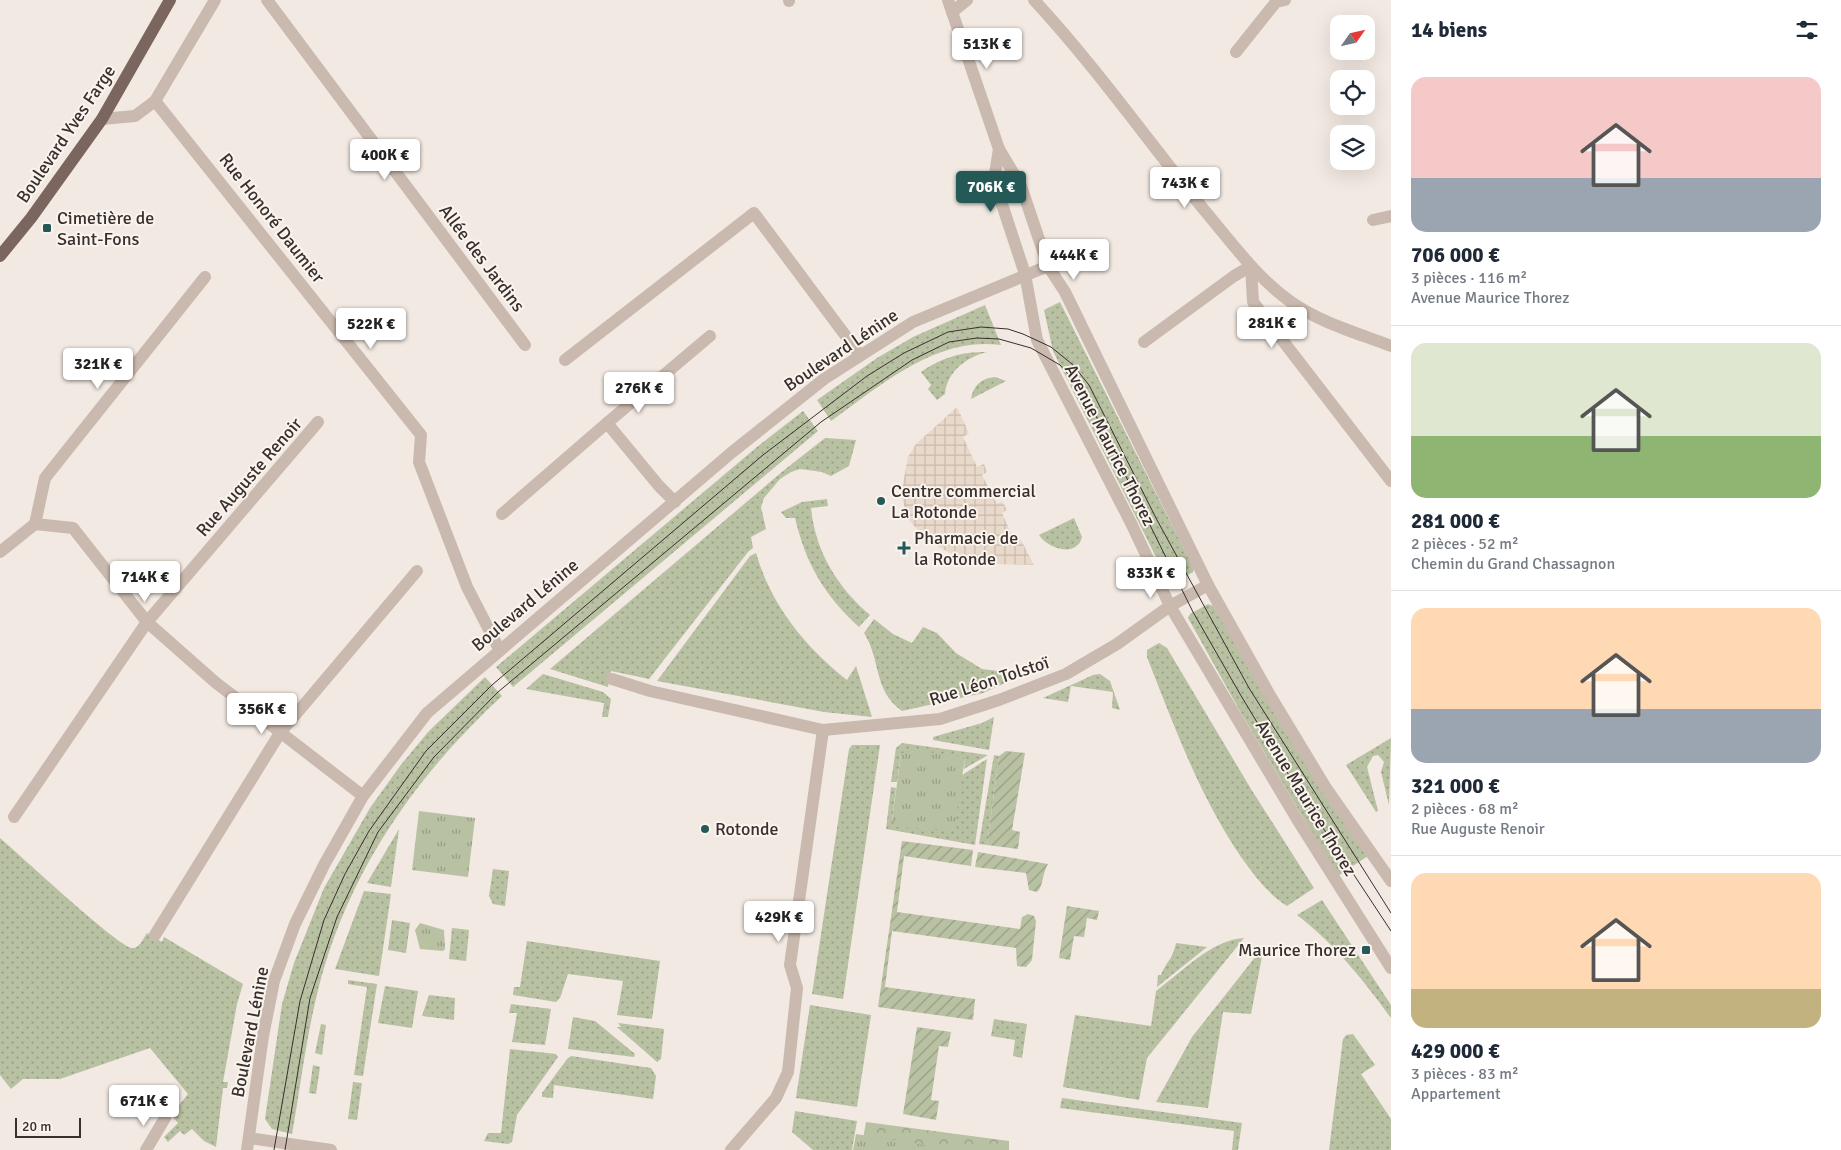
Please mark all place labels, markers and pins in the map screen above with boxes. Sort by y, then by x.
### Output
pin: 513K € [946,28,1028,70]
pin: 400K € [344,138,426,181]
pin: 743K € [1144,166,1226,209]
pin: 706K € [950,170,1032,213]
place label: Cimetière de Saint-Fons [57,207,154,250]
marker: Cimetière de Saint-Fons [41,222,53,234]
pin: 444K € [1033,238,1115,281]
pin: 281K € [1231,306,1313,349]
pin: 522K € [330,308,412,350]
pin: 321K € [57,348,139,390]
pin: 276K € [598,372,680,414]
place label: Centre commercial La Rotonde [891,480,1036,523]
marker: Centre commercial La Rotonde [875,495,887,507]
place label: Pharmacie de la Rotonde [914,527,1018,570]
marker: Pharmacie de la Rotonde [898,542,910,554]
pin: 833K € [1110,556,1192,599]
pin: 714K € [104,560,186,603]
pin: 356K € [221,692,303,735]
place label: Rotonde [715,818,779,840]
marker: Rotonde [699,823,711,835]
pin: 429K € [738,900,820,943]
place label: Maurice Thorez [1238,939,1356,961]
marker: Maurice Thorez [1360,944,1372,956]
pin: 671K € [103,1084,185,1127]

